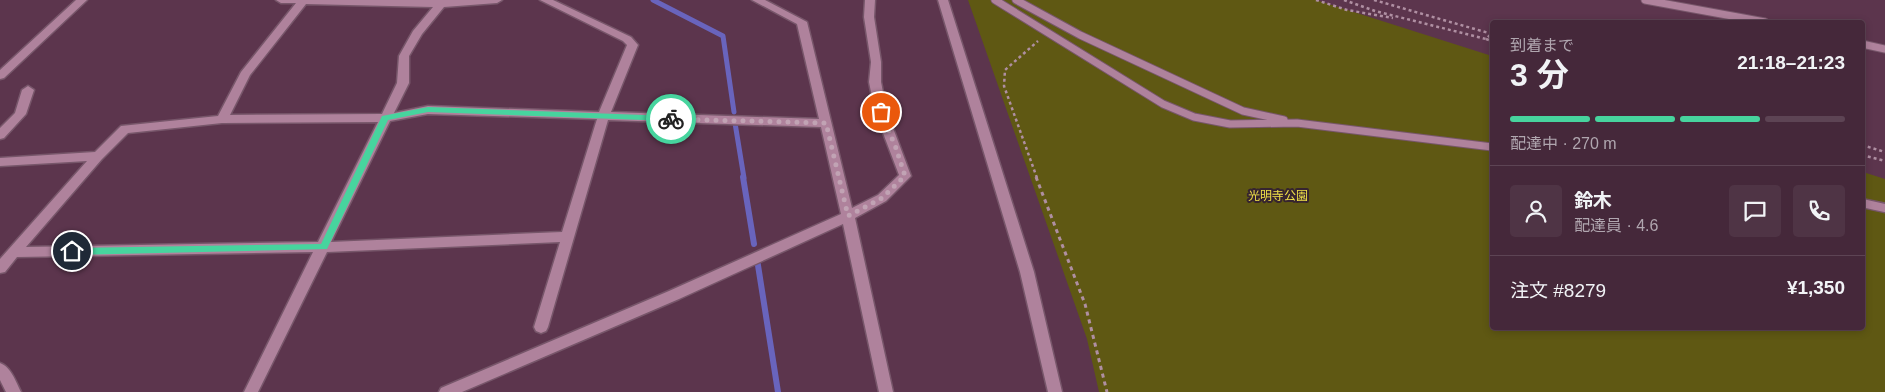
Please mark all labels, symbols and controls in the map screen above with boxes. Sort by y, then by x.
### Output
text: 到着まで [1510,37,1574,54]
text: 21:18–21:23 [1737,52,1845,73]
text: 3 分 [1510,57,1569,93]
pin [860,91,902,133]
courier [646,94,696,144]
icon: bag [867,98,895,126]
icon: bike [657,105,685,133]
text: 配達中 · 270 m [1510,135,1617,152]
button: person [1510,185,1562,237]
button: chat [1729,185,1781,237]
button: phone [1793,185,1845,237]
park label: 光明寺公園 [1248,189,1308,203]
text: 鈴木 [1574,190,1612,211]
text: 配達員 · 4.6 [1574,217,1658,234]
pin [51,230,93,272]
icon: home [58,237,86,265]
text: ¥1,350 [1787,277,1845,298]
text: 注文 #8279 [1510,280,1606,301]

